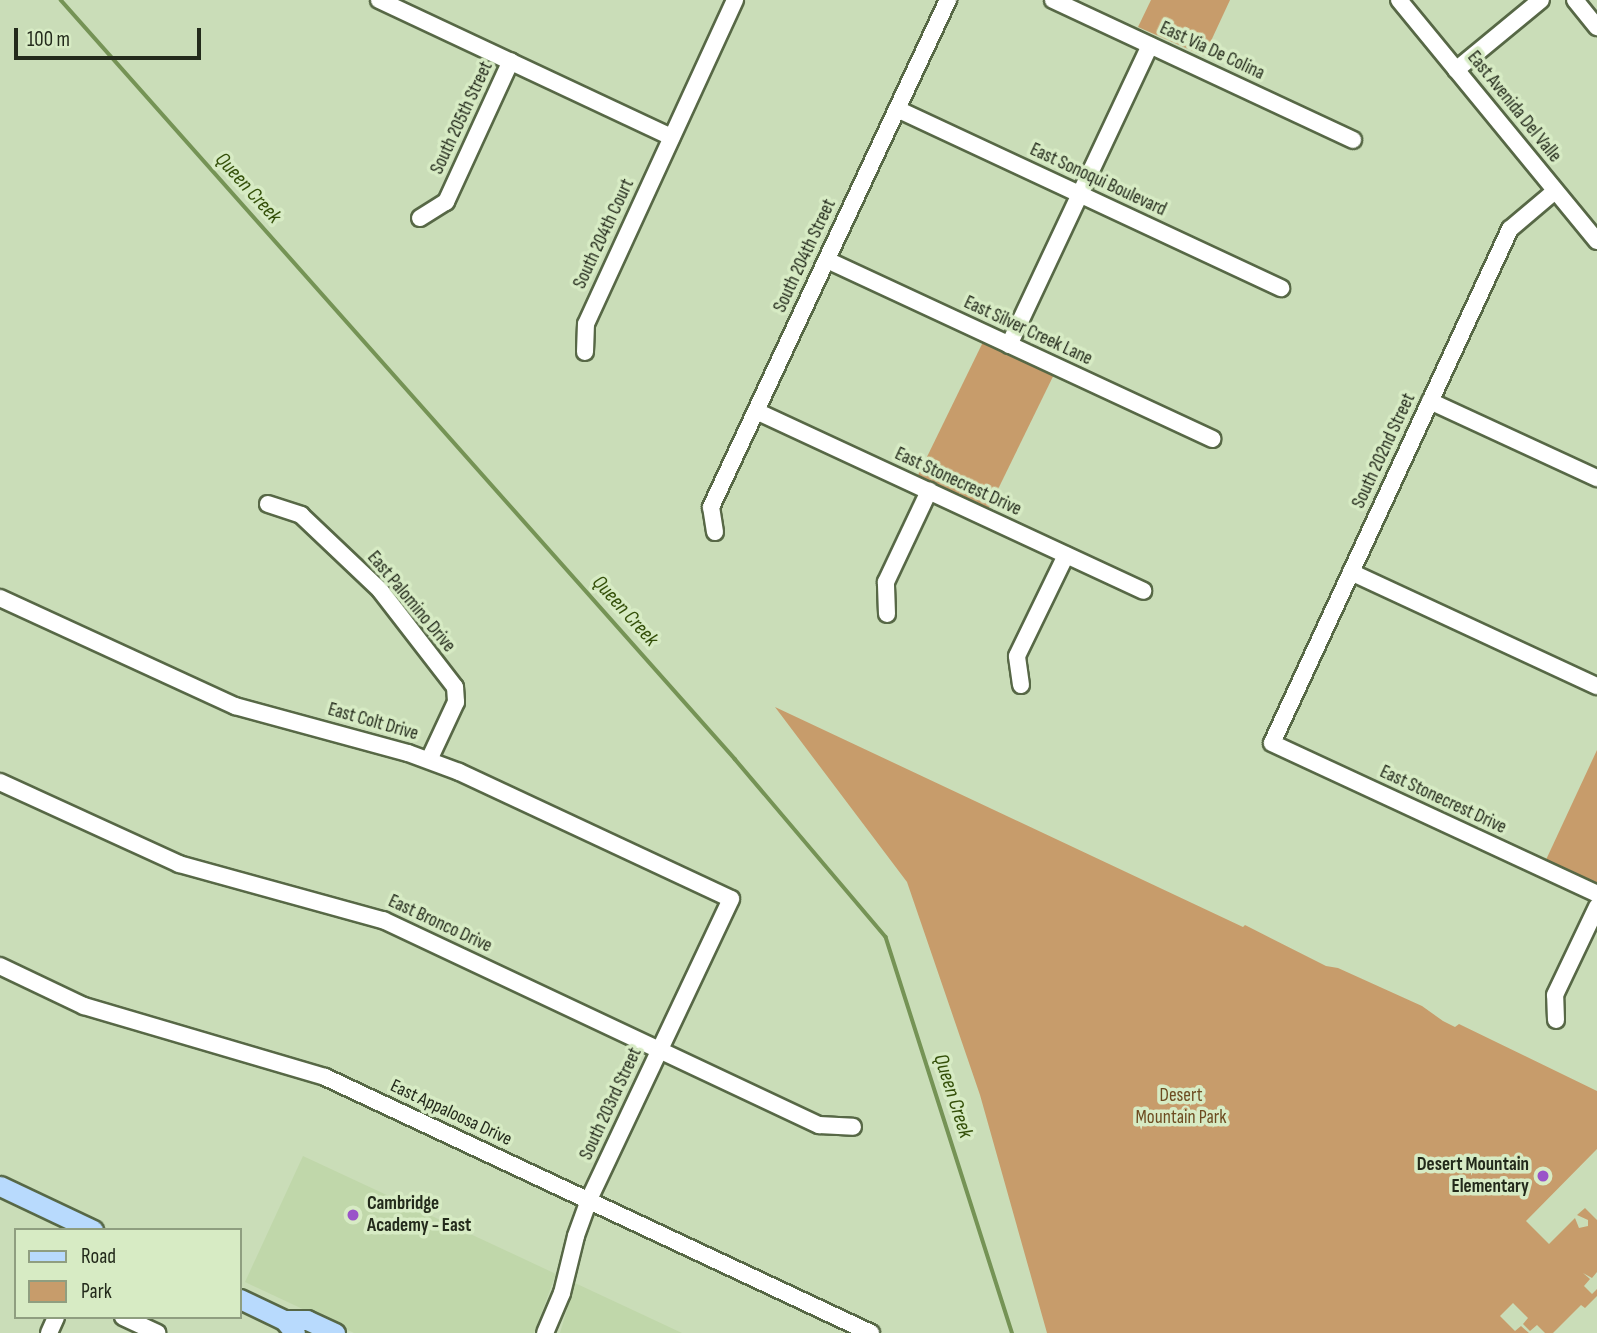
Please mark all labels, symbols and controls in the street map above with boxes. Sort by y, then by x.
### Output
scale bar [18,14,205,58]
street label: East Via De Colina [1156,17,1268,85]
text: 100 m [27,27,70,52]
street label: East Avenida Del Valle [1462,47,1566,167]
street label: South 205th Street [426,58,498,178]
street label: East Sonoqui Boulevard [1026,138,1170,222]
water label: Queen Creek [210,147,286,229]
street label: South 204th Court [569,176,639,292]
street label: South 204th Street [769,196,841,316]
street label: East Silver Creek Lane [960,291,1096,371]
street label: South 202nd Street [1347,390,1421,512]
street label: East Stonecrest Drive [891,443,1025,521]
street label: East Palomino Drive [362,547,460,657]
water label: Queen Creek [587,570,663,652]
street label: East Colt Drive [325,698,421,746]
street label: East Stonecrest Drive [1376,761,1510,839]
street label: East Bronco Drive [385,890,495,958]
street label: South 203rd Street [575,1044,647,1164]
water label: Queen Creek [928,1051,978,1141]
street label: East Appaloosa Drive [387,1075,515,1151]
park label: Desert Mountain Park [1136,1085,1226,1129]
place label: Desert Mountain Elementary [1417,1154,1529,1198]
marker: Desert Mountain Elementary [1535,1168,1551,1184]
place label: Cambridge Academy - East [367,1193,471,1237]
marker: Cambridge Academy - East [345,1207,361,1223]
legend [14,1228,242,1319]
text: Road [81,1244,116,1269]
text: Park [81,1279,112,1304]

